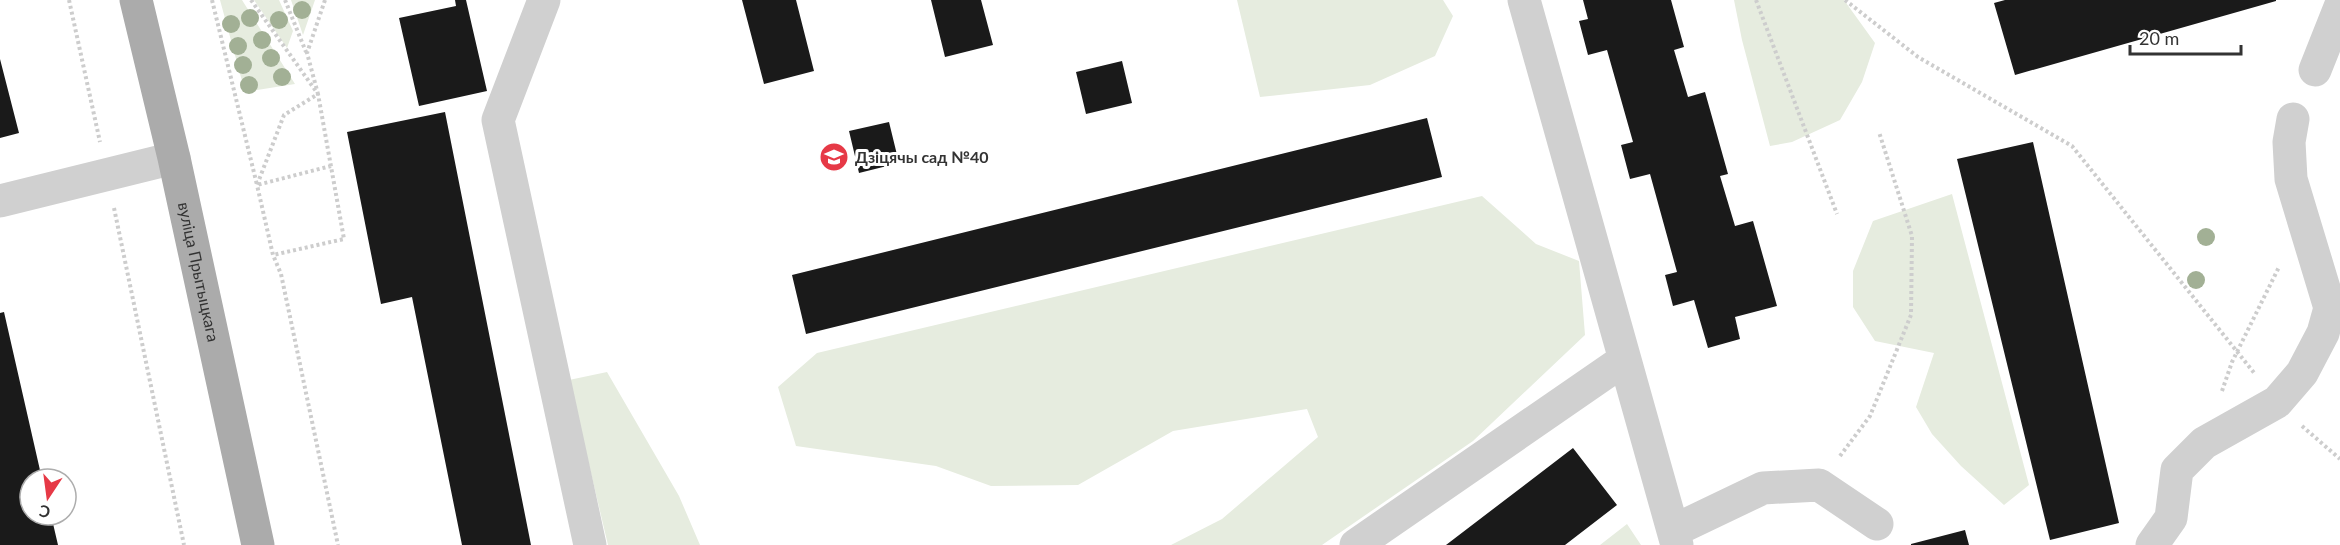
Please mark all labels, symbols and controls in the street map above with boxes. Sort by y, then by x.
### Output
scale bar [2130,18,2241,56]
text: 20 m [2139,27,2179,49]
school or university icon: Дзіцячы сад №40 [818,141,850,173]
place label: Дзіцячы сад №40 [855,147,989,166]
street label: вуліца Прытыцкага [175,200,224,343]
north arrow [18,467,78,527]
text: С [37,502,52,523]

